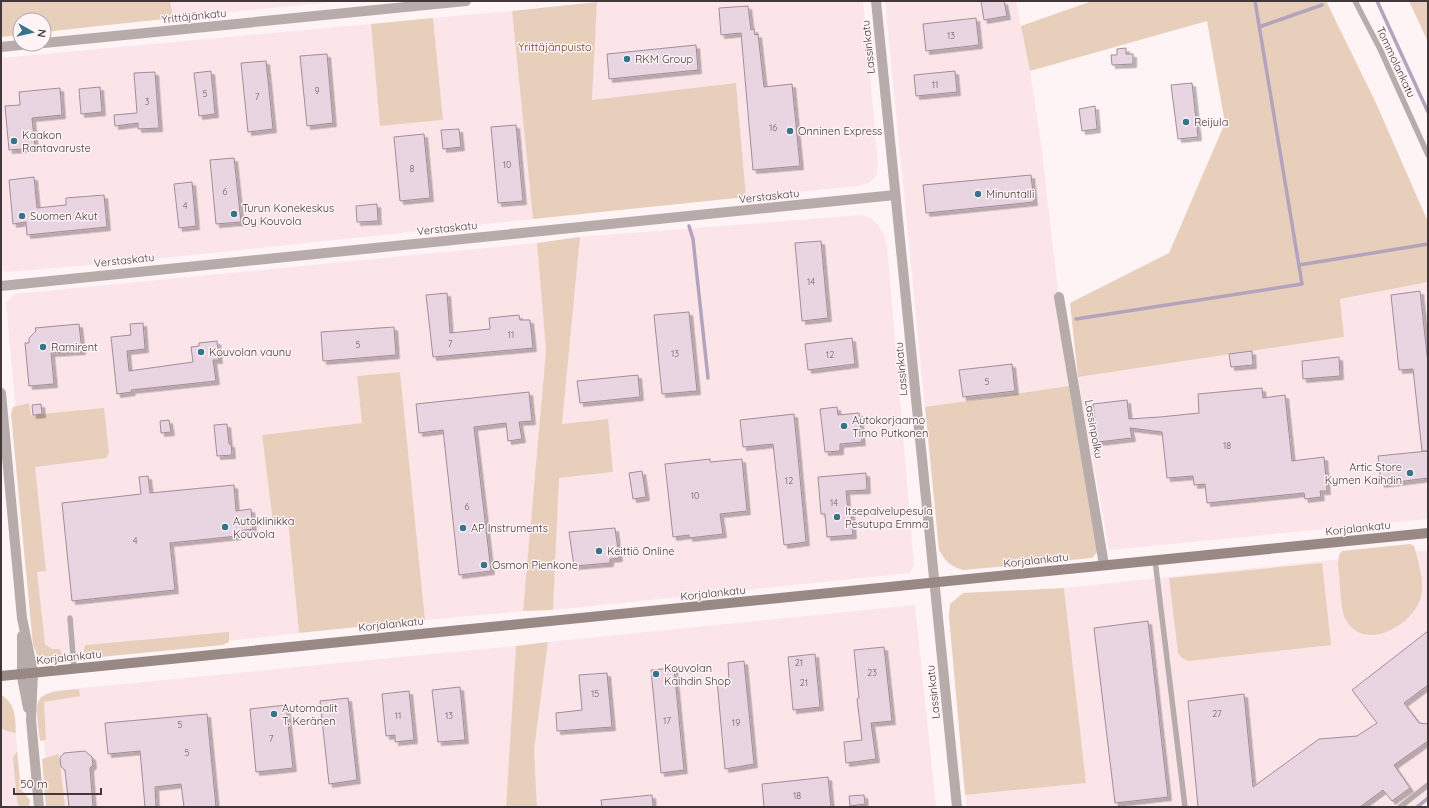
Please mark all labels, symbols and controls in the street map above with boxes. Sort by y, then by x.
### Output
street label: Yrittäjänkatu [161,6,227,26]
north arrow [12,12,52,52]
street label: Lassinkatu [858,19,878,75]
street label: Tommolankatu [1373,24,1419,100]
text: N [34,28,49,38]
house number: 13 [947,30,955,41]
park label: Yrittäjänpuisto [518,40,592,54]
place label: RKM Group [635,52,693,66]
marker: RKM Group [622,54,632,64]
house number: 11 [932,79,938,90]
house number: 9 [314,85,320,96]
house number: 5 [203,88,208,99]
house number: 7 [255,91,260,102]
house number: 3 [145,96,150,107]
place label: Reijula [1194,115,1228,129]
marker: Reijula [1181,117,1191,127]
house number: 16 [769,122,777,133]
place label: Onninen Express [798,124,882,138]
marker: Onninen Express [785,126,795,136]
place label: Kaakon Rantavaruste [22,128,91,155]
marker: Kaakon Rantavaruste [9,136,19,146]
house number: 10 [503,159,511,170]
house number: 8 [410,163,415,174]
house number: 6 [223,186,228,197]
street label: Verstaskatu [738,186,800,206]
place label: Minuntalli [986,187,1034,201]
marker: Minuntalli [973,189,983,199]
house number: 4 [183,200,188,211]
place label: Turun Konekeskus Oy Kouvola [242,201,334,228]
place label: Suomen Akut [30,209,98,223]
marker: Turun Konekeskus Oy Kouvola [229,209,239,219]
marker: Suomen Akut [17,211,27,221]
street label: Verstaskatu [416,218,478,238]
street label: Verstaskatu [93,250,155,270]
house number: 14 [807,276,815,287]
house number: 11 [508,329,514,340]
house number: 7 [448,338,453,349]
house number: 5 [356,339,361,350]
place label: Ramirent [51,340,98,354]
street label: Lassinkatu [892,341,910,397]
marker: Ramirent [38,342,48,352]
place label: Kouvolan vaunu [209,345,291,359]
marker: Kouvolan vaunu [196,347,206,357]
house number: 13 [671,348,679,359]
house number: 12 [826,349,834,360]
house number: 5 [985,376,990,387]
street label: Lassinpolku [1082,398,1106,460]
place label: Autokorjaamo Timo Putkonen [852,413,928,440]
marker: Autokorjaamo Timo Putkonen [839,421,849,431]
house number: 18 [1223,440,1231,451]
place label: Artic Store Kymen Kaihdin [1325,460,1402,487]
marker: Artic Store Kymen Kaihdin [1405,468,1415,478]
house number: 12 [785,475,793,486]
house number: 10 [691,490,699,501]
house number: 14 [830,497,838,508]
house number: 6 [465,501,470,512]
place label: Itsepalvelupesula Pesutupa Emma [845,504,933,531]
marker: Itsepalvelupesula Pesutupa Emma [832,512,842,522]
place label: Autoklinikka Kouvola [233,514,294,541]
street label: Korjalankatu [1325,518,1391,538]
place label: AP Instruments [471,521,548,535]
marker: Autoklinikka Kouvola [220,522,230,532]
marker: AP Instruments [458,523,468,533]
house number: 4 [133,535,138,546]
place label: Keittiö Online [607,544,674,558]
marker: Keittiö Online [594,546,604,556]
street label: Korjalankatu [1003,550,1069,570]
place label: Osmon Pienkone [492,558,578,572]
marker: Osmon Pienkone [479,560,489,570]
street label: Korjalankatu [680,583,746,603]
street label: Korjalankatu [358,614,424,634]
street label: Korjalankatu [36,647,102,667]
house number: 21 [795,657,803,668]
place label: Kouvolan Kaihdin Shop [664,661,731,688]
street label: Lassinkatu [923,664,943,720]
house number: 23 [867,667,877,678]
marker: Kouvolan Kaihdin Shop [651,669,661,679]
house number: 21 [800,677,808,688]
house number: 15 [591,688,599,699]
place label: Automaalit T. Keränen [282,701,338,728]
house number: 27 [1212,708,1222,719]
marker: Automaalit T. Keränen [269,709,279,719]
house number: 11 [395,710,401,721]
house number: 13 [445,710,453,721]
house number: 17 [663,715,671,726]
house number: 19 [732,717,740,728]
house number: 5 [178,719,183,730]
house number: 7 [269,733,274,744]
house number: 5 [185,747,190,758]
scale bar [14,770,101,796]
text: 50 m [20,776,48,791]
house number: 18 [793,790,801,801]

